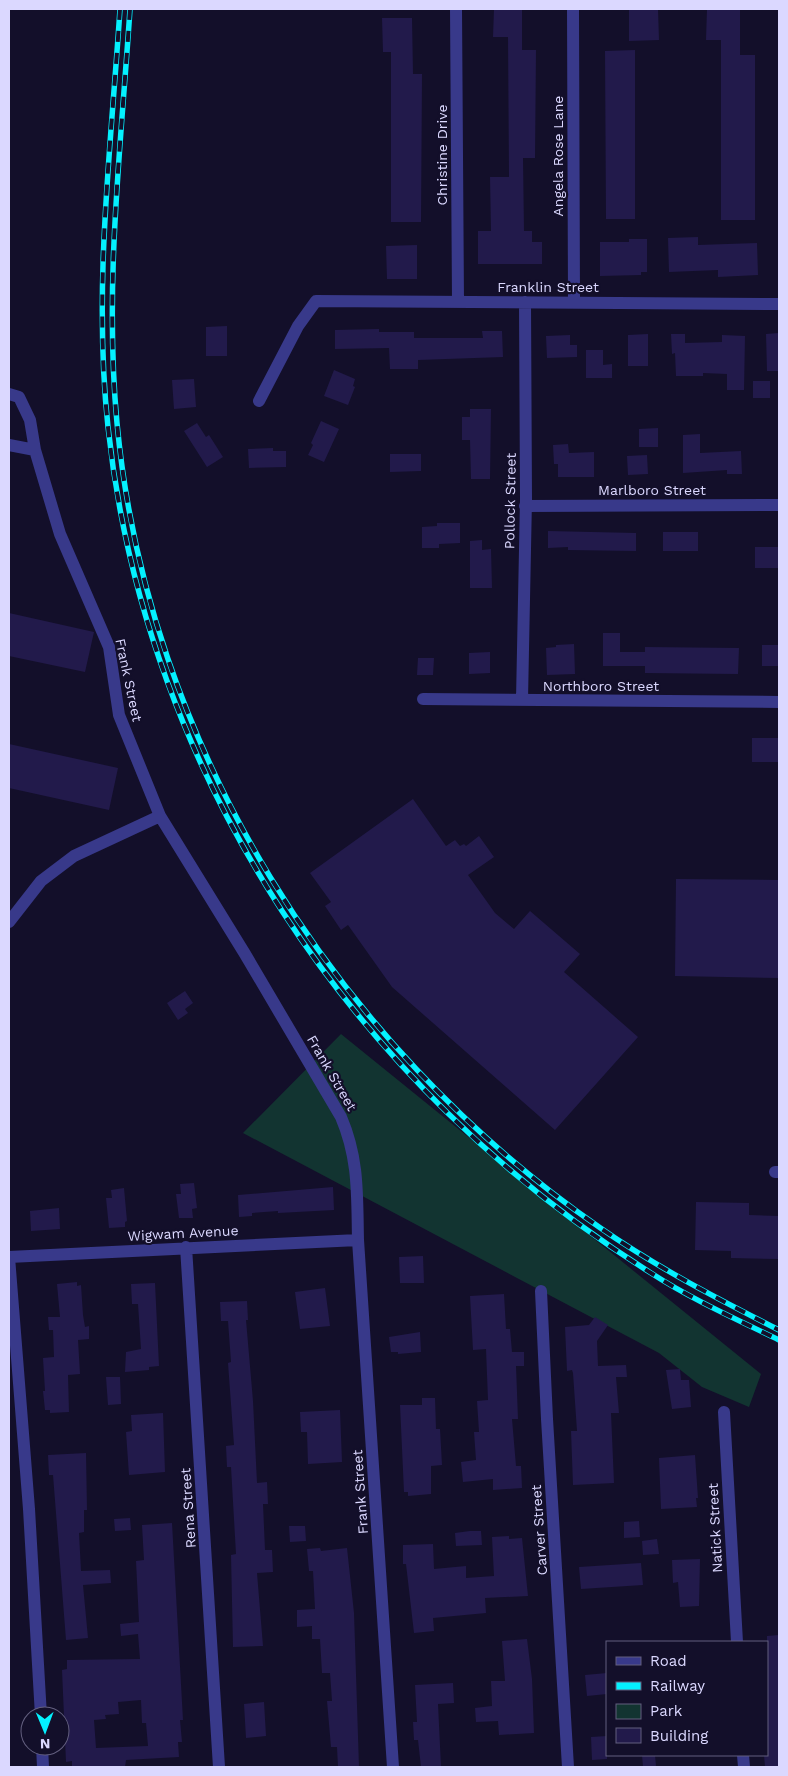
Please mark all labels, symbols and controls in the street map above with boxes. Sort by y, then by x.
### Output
street label: Angela Rose Lane [550,96,566,216]
street label: Christine Drive [434,104,450,206]
street label: Franklin Street [497,279,599,295]
street label: Pollock Street [501,453,519,549]
street label: Marlboro Street [598,482,706,498]
street label: Frank Street [112,637,146,723]
street label: Northboro Street [543,678,659,694]
street label: Frank Street [304,1032,360,1114]
street label: Wigwam Avenue [127,1222,239,1244]
street label: Frank Street [349,1449,371,1535]
street label: Rena Street [177,1467,199,1549]
street label: Natick Street [705,1483,725,1573]
street label: Carver Street [528,1484,550,1576]
legend [606,1641,768,1756]
text: Road [650,1652,687,1670]
text: Railway [650,1677,705,1695]
text: Park [650,1702,683,1720]
north arrow [20,1706,70,1756]
text: Building [650,1727,708,1745]
text: N [40,1736,51,1752]

